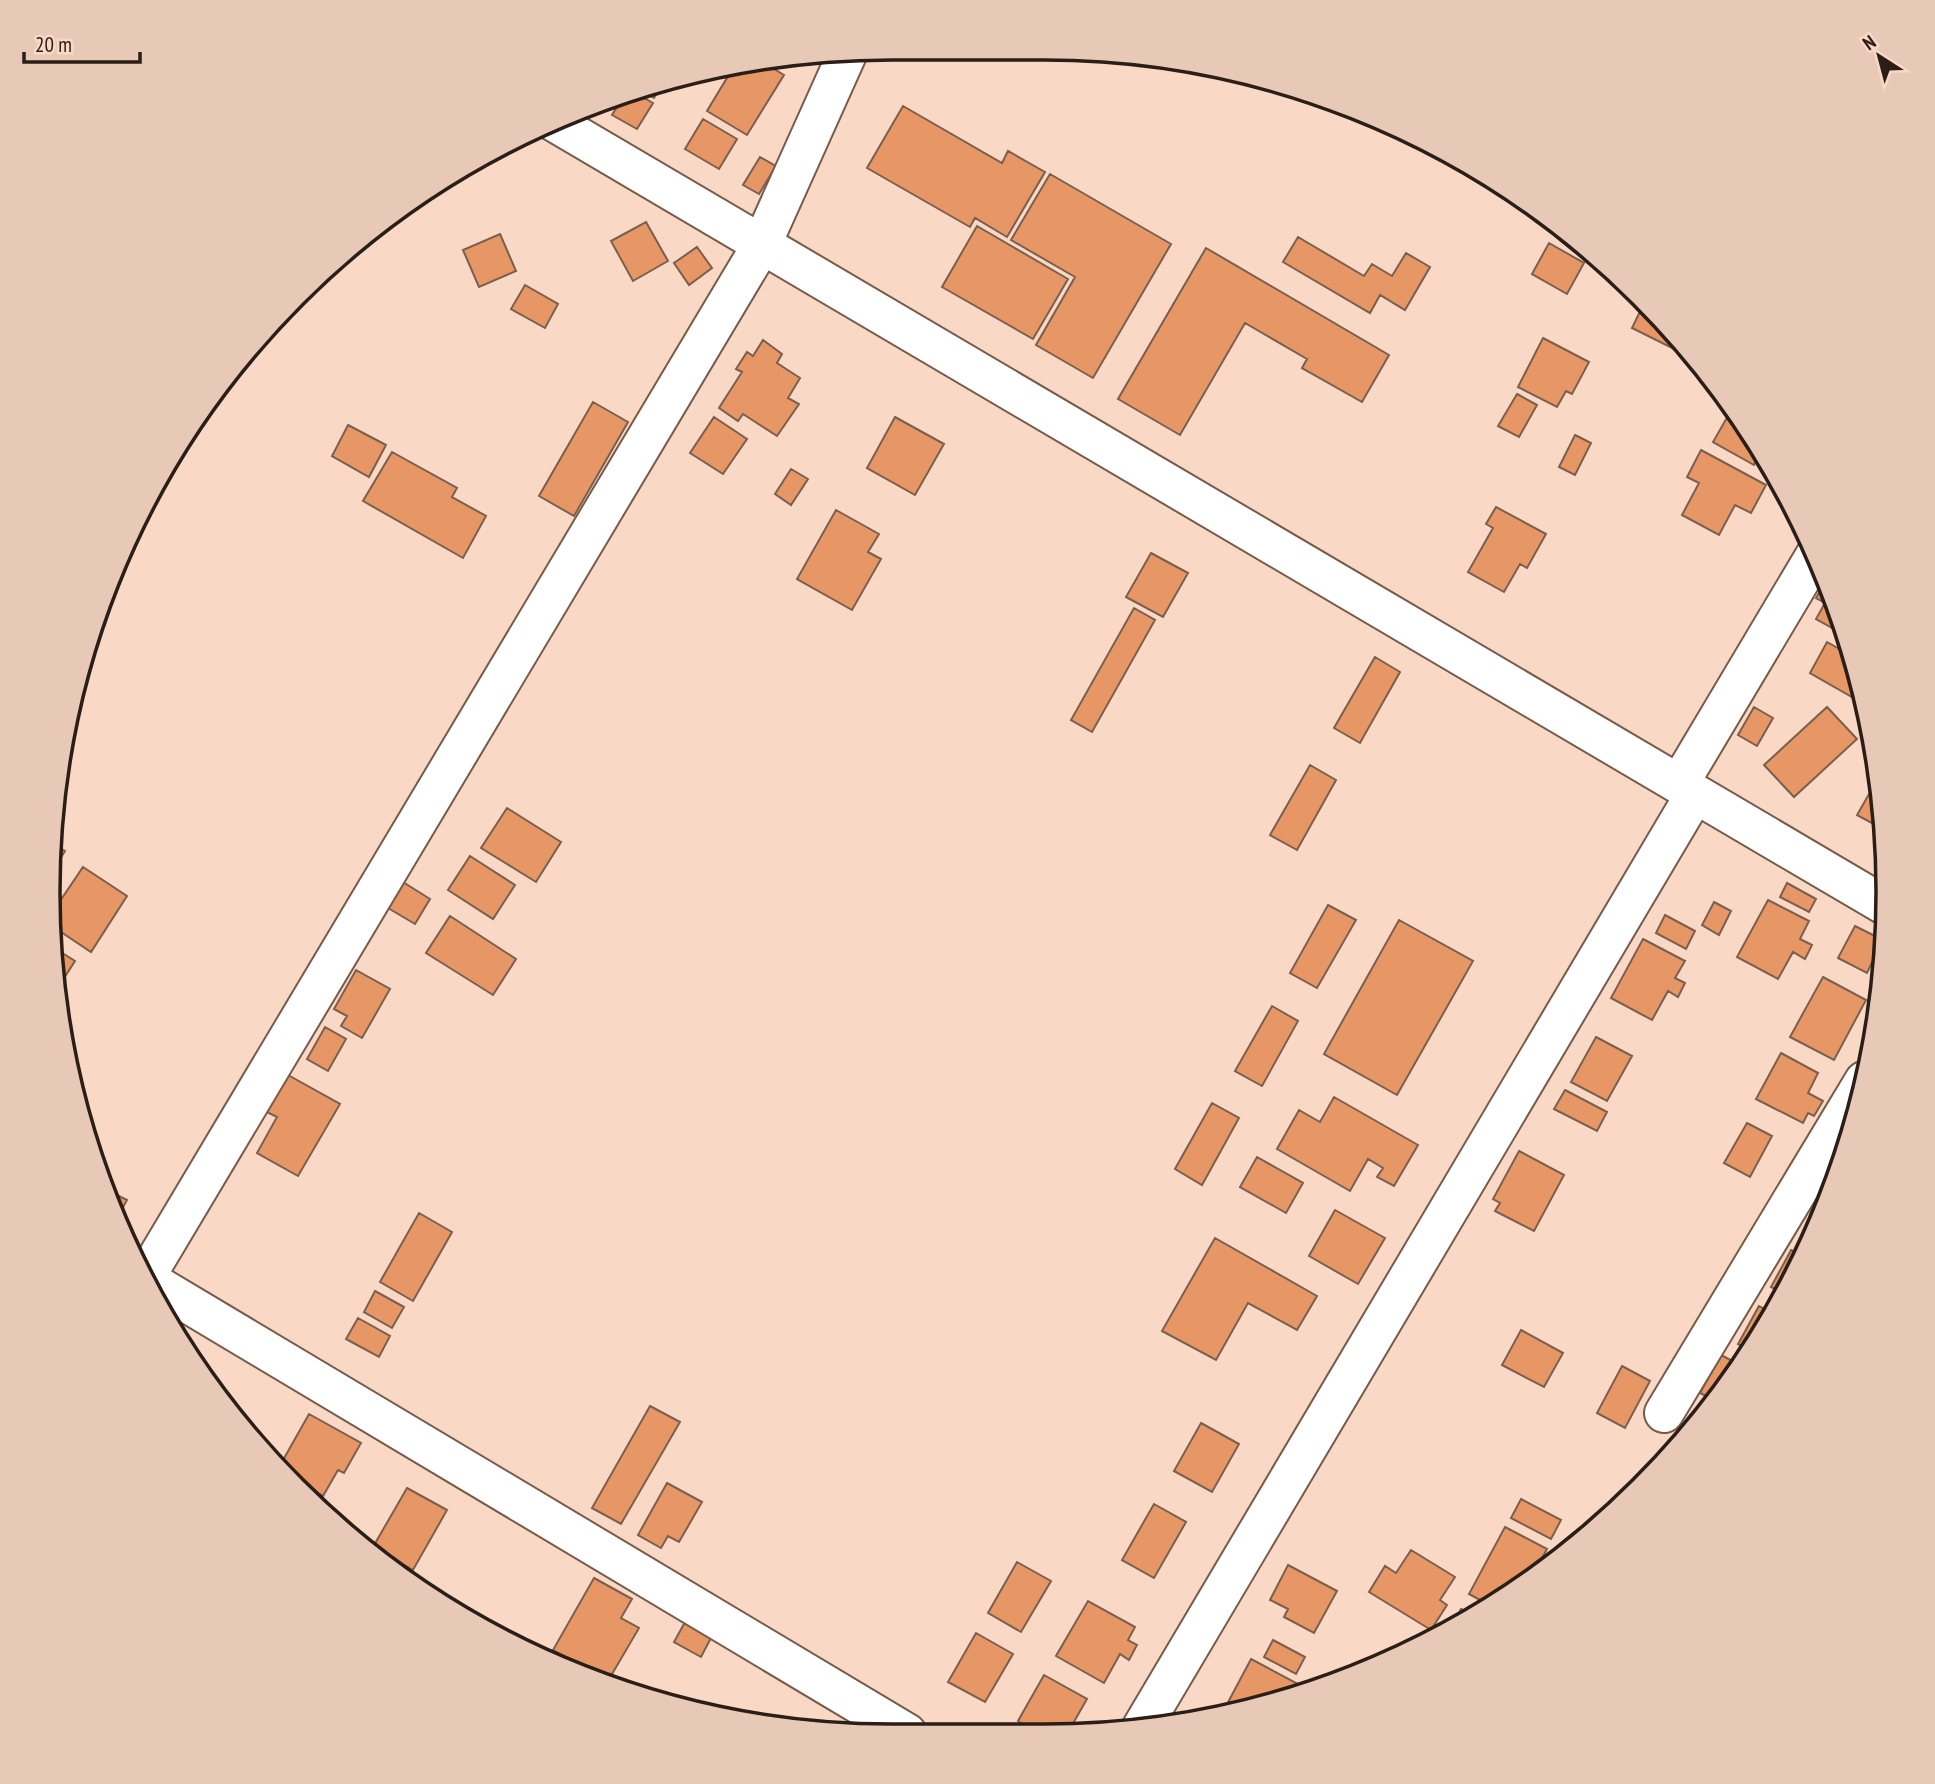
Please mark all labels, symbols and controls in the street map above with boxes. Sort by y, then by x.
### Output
scale bar [24,21,140,65]
north arrow [1844,21,1914,91]
text: N [1858,30,1880,55]
text: 20 m [35,31,72,58]

